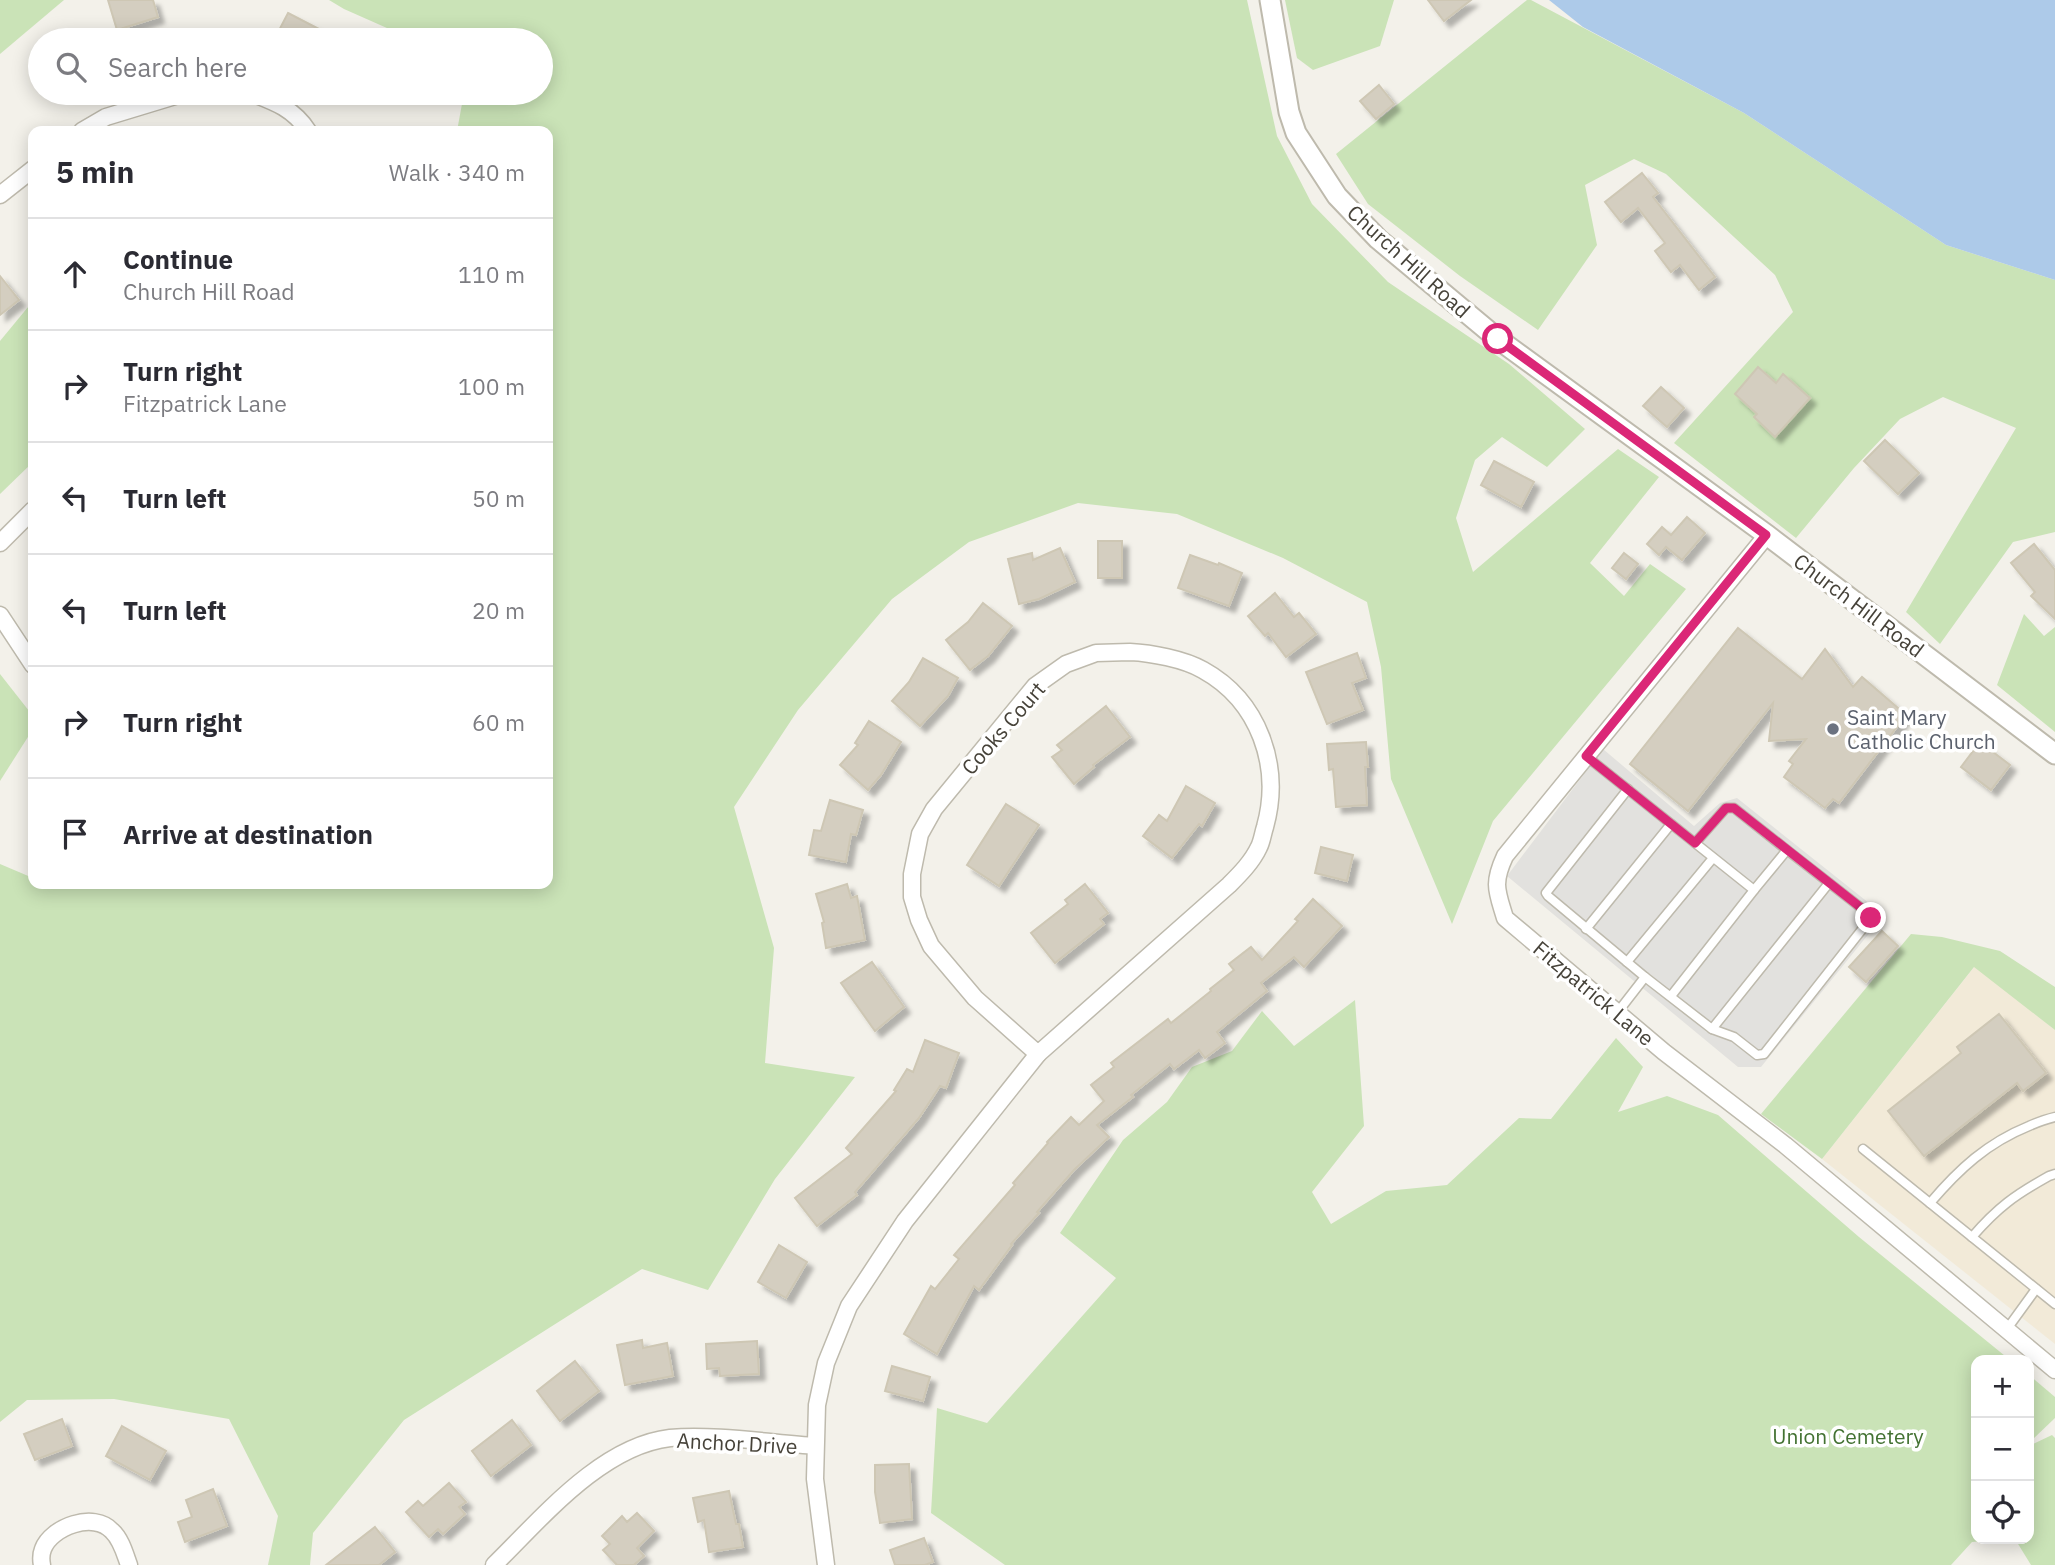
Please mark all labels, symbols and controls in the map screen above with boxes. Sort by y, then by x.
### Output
search box [28,28,553,105]
icon: search [52,48,90,86]
text: Search here [108,50,247,84]
text: 5 min [56,152,134,191]
text: Walk · 340 m [389,157,525,187]
street label: Church Hill Road [1341,198,1477,324]
text: Continue [123,242,233,276]
icon: ahead [56,255,94,293]
text: 110 m [458,259,525,289]
text: Church Hill Road [123,276,295,306]
route start [1482,323,1513,354]
text: Turn right [123,354,242,388]
icon: right [56,367,94,405]
text: 100 m [458,371,525,401]
text: Fitzpatrick Lane [123,388,287,418]
icon: left [56,479,94,517]
text: Turn left [123,481,226,515]
text: 50 m [472,483,525,513]
street label: Church Hill Road [1788,547,1930,663]
icon: left [56,591,94,629]
text: Turn left [123,593,226,627]
text: 20 m [472,595,525,625]
street label: Cooks Court [955,676,1051,780]
icon: right [56,703,94,741]
place label: Saint Mary Catholic Church [1847,703,1996,755]
text: Turn right [123,705,242,739]
text: 60 m [472,707,525,737]
marker: Saint Mary Catholic Church [1825,721,1841,737]
icon: arrive [56,815,94,853]
text: Arrive at destination [123,817,373,851]
route end [1855,902,1886,933]
street label: Fitzpatrick Lane [1528,934,1660,1052]
map controls [1971,1355,2034,1544]
button: + [1971,1355,2034,1418]
button: − [1971,1418,2034,1481]
park label: Union Cemetery [1772,1422,1924,1450]
street label: Anchor Drive [676,1426,798,1460]
button: locate [1971,1481,2034,1544]

